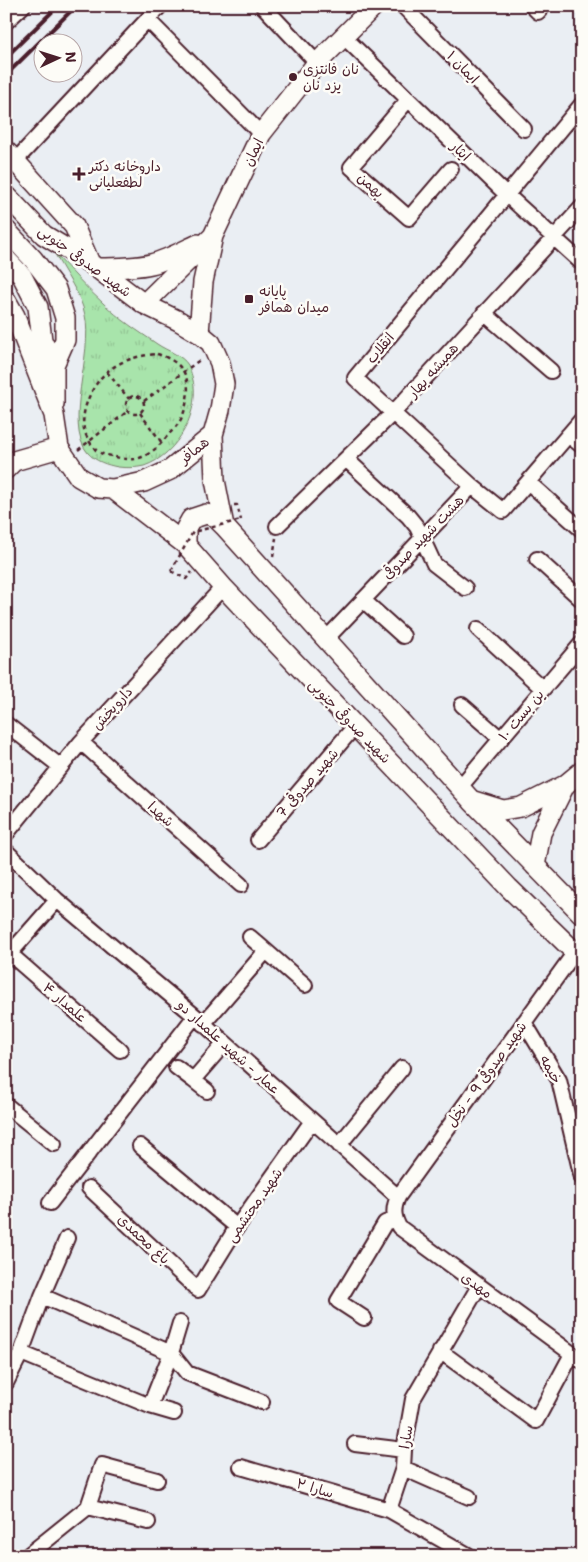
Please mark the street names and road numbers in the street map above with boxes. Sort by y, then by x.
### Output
street label: ایمان ۱ [443,47,483,87]
street label: ایمان [239,135,267,169]
street label: ایثار [447,137,475,165]
street label: بهمن [354,168,388,202]
street label: شهید صدوقی جنوبی [34,221,135,302]
street label: انقلاب [362,329,398,367]
street label: همیشه بهار [403,339,462,402]
street label: همافر [175,432,213,468]
street label: هشت شهید صدوقی [378,491,468,584]
street label: شهید صدوقی جنوبی [304,675,395,768]
street label: داروپخش [88,682,137,734]
street label: بن بست ۱۰ [494,686,548,744]
street label: شهید صدوقی 7 [272,745,343,822]
street label: شهدا [144,797,178,831]
street label: علمدار ۴ [39,978,91,1026]
street label: عمار - شهید علمدار دو [173,995,284,1098]
street label: شهید صدوقی 9 - نخل [442,1018,531,1131]
street label: خیمه [536,1051,566,1087]
street label: شهید محتشمی [222,1164,286,1246]
street label: باغ محمدی [113,1210,174,1269]
street label: مهدی [458,1268,496,1302]
street label: سارا [395,1424,417,1450]
street label: سارا ۲ [294,1474,336,1502]

